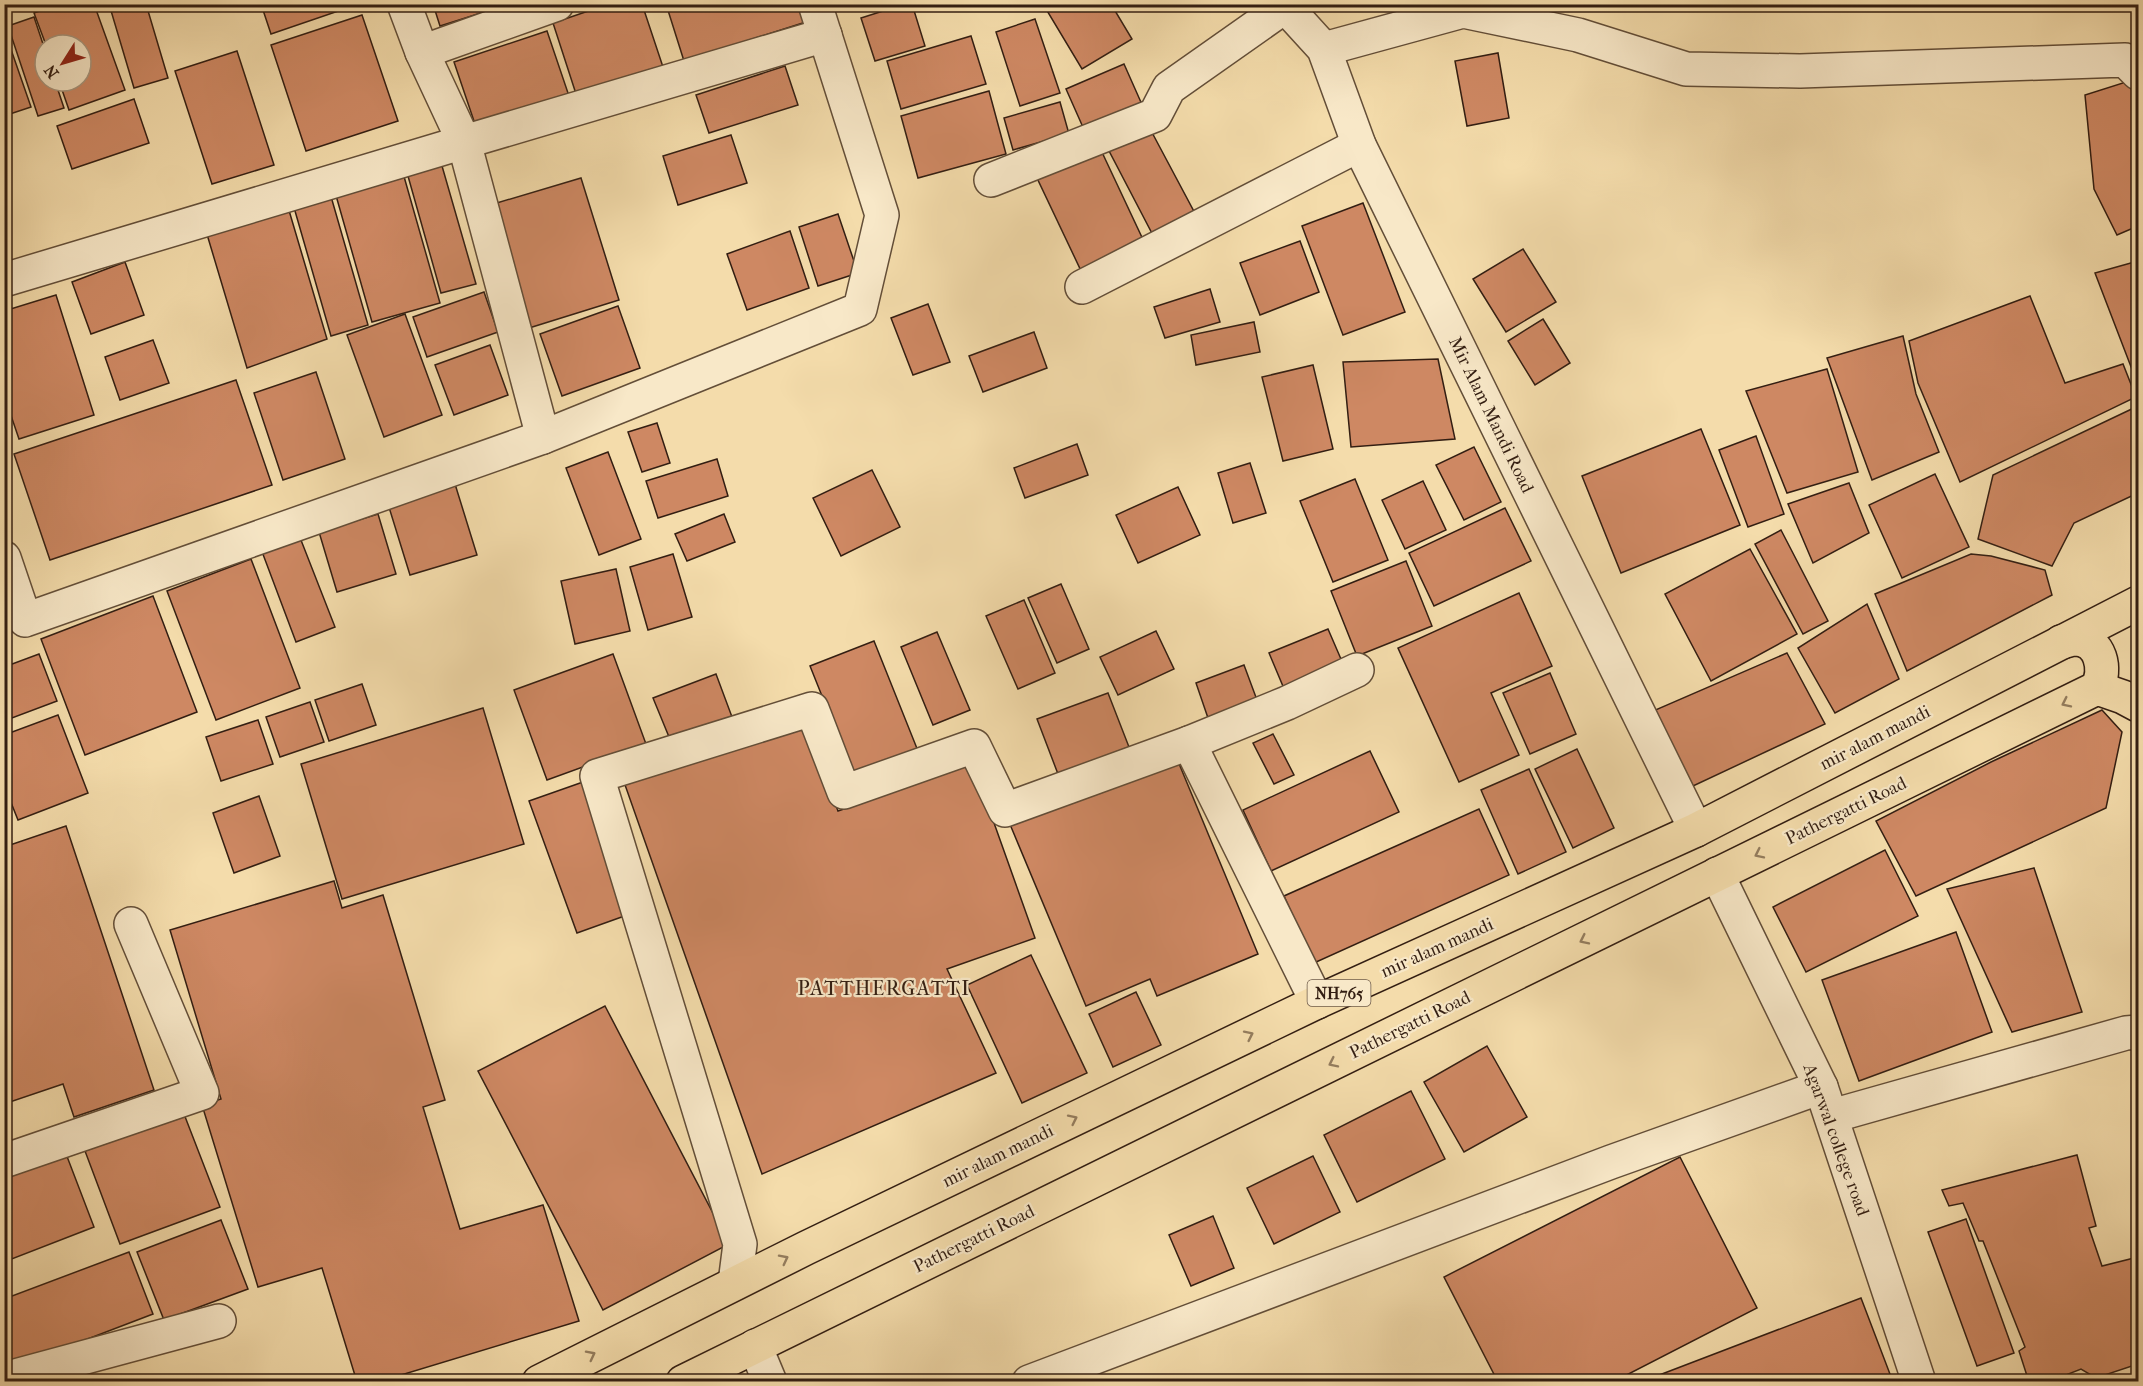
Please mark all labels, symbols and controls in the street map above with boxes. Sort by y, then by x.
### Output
north arrow [33,33,93,93]
text: N [40,60,63,82]
street label: Mir Alam Mandi Road [1444,333,1538,497]
one-way arrow [2061,696,2072,708]
street label: mir alam mandi [1816,701,1934,775]
street label: Pathergatti Road [1782,773,1910,849]
one-way arrow [1754,847,1765,858]
street label: mir alam mandi [1377,914,1497,982]
one-way arrow [1579,932,1590,944]
district label: PATTHERGATTI [798,977,971,1000]
road number: NH765 [1308,980,1370,1006]
street label: Pathergatti Road [1346,987,1474,1063]
one-way arrow [1243,1031,1254,1043]
one-way arrow [1329,1055,1340,1067]
street label: Agarwal college road [1798,1060,1873,1219]
one-way arrow [1067,1115,1078,1127]
street label: mir alam mandi [939,1120,1058,1192]
street label: Pathergatti Road [910,1201,1038,1277]
one-way arrow [778,1254,789,1266]
one-way arrow [584,1351,595,1363]

